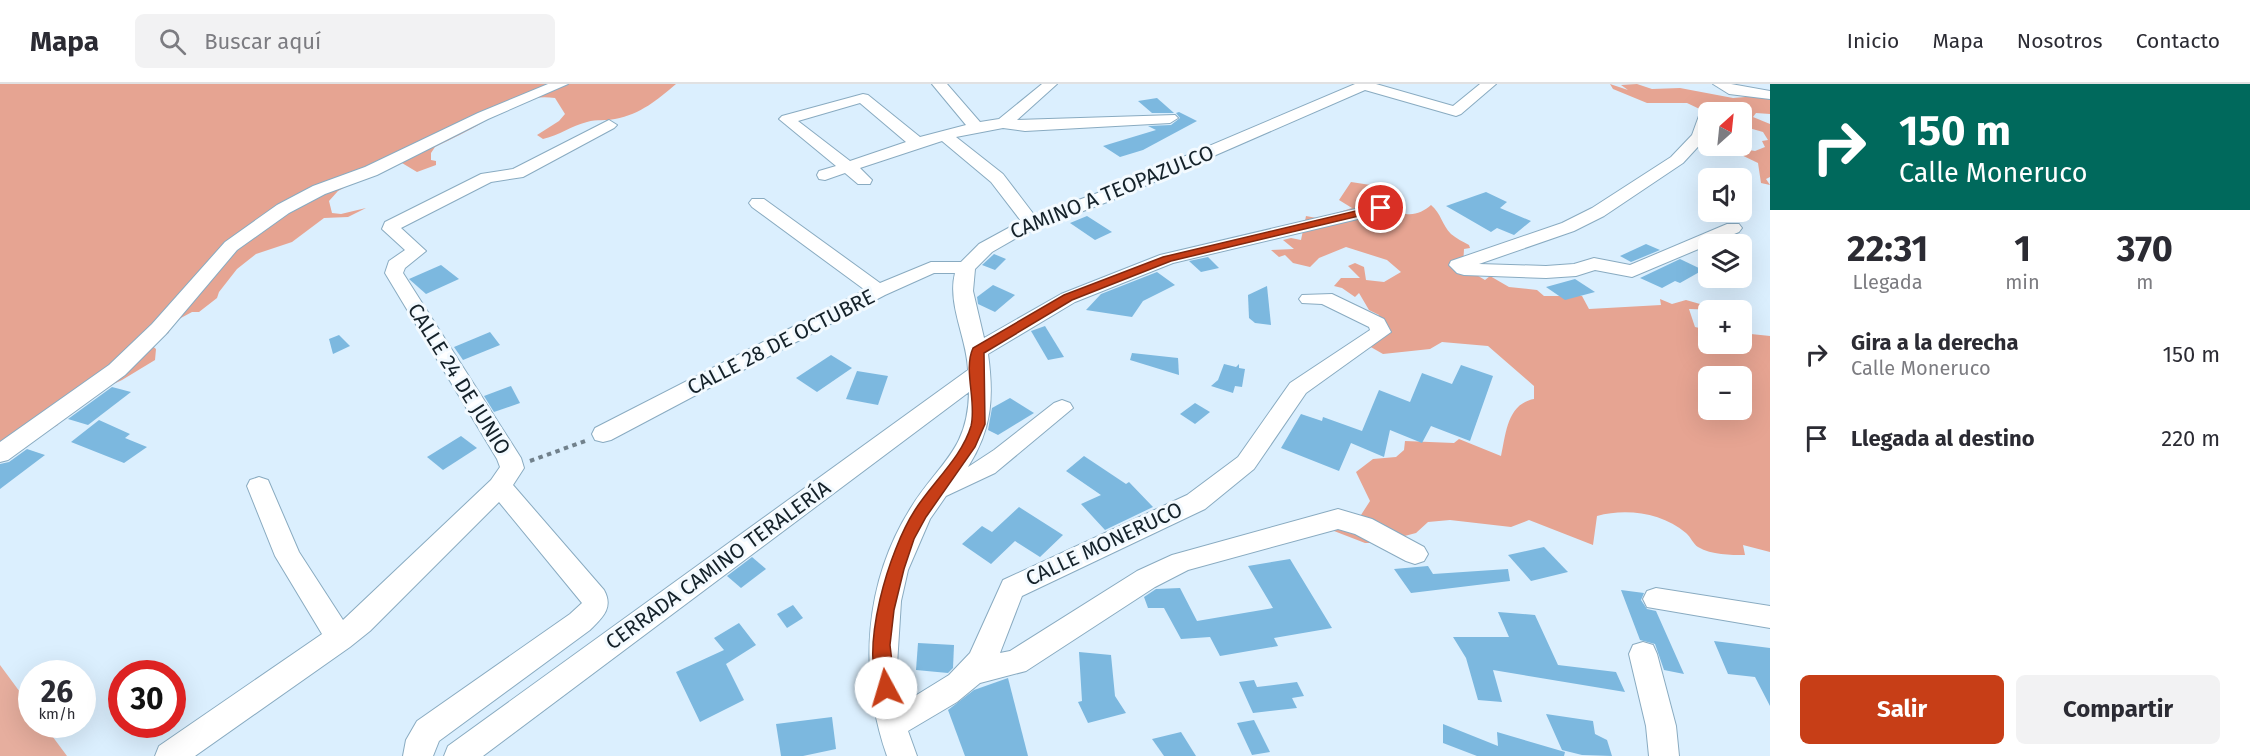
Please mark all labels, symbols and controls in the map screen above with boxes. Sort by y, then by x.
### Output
search box [135,14,555,68]
text: Mapa [30,25,99,58]
icon: search [156,25,189,58]
text: Buscar aquí [204,28,321,55]
text: Inicio [1847,28,1899,54]
text: Mapa [1932,28,1984,54]
text: Nosotros [2017,28,2103,54]
text: Contacto [2136,28,2220,54]
north arrow [1698,102,1752,156]
map controls [1698,102,1752,420]
text: 150 m [1899,106,2011,156]
icon: right [1800,108,1878,186]
street label: CAMINO A TEOPAZULCO [1006,139,1218,245]
text: Calle Moneruco [1899,157,2087,189]
button: sound [1698,168,1752,222]
pin [1355,182,1406,233]
icon: arrive [1364,191,1397,224]
text: 22:31 [1847,227,1928,271]
text: 1 [2014,227,2031,271]
text: 370 [2117,227,2173,271]
button: layers [1698,234,1752,288]
text: Llegada [1853,270,1923,294]
text: min [2005,270,2040,294]
text: m [2136,270,2153,294]
street label: CALLE 28 DE OCTUBRE [683,283,879,401]
street label: CALLE 24 DE JUNIO [402,298,516,460]
button: + [1698,300,1752,354]
text: Gira a la derecha [1851,329,2019,356]
icon: right [1800,338,1833,371]
text: 150 m [2162,341,2220,368]
text: Calle Moneruco [1851,356,1991,380]
button: − [1698,366,1752,420]
icon: arrive [1800,422,1833,455]
text: Llegada al destino [1851,425,2035,452]
text: 220 m [2161,425,2220,452]
street label: CERRADA CAMINO TERALERÍA [601,475,835,655]
street label: CALLE MONERUCO [1021,496,1187,592]
position arrow [854,656,918,720]
speed limit sign: 30 [108,660,186,738]
text: 26 [41,674,73,710]
button: Salir [1800,675,2004,744]
button: Compartir [2016,675,2220,744]
text: km/h [38,705,76,723]

